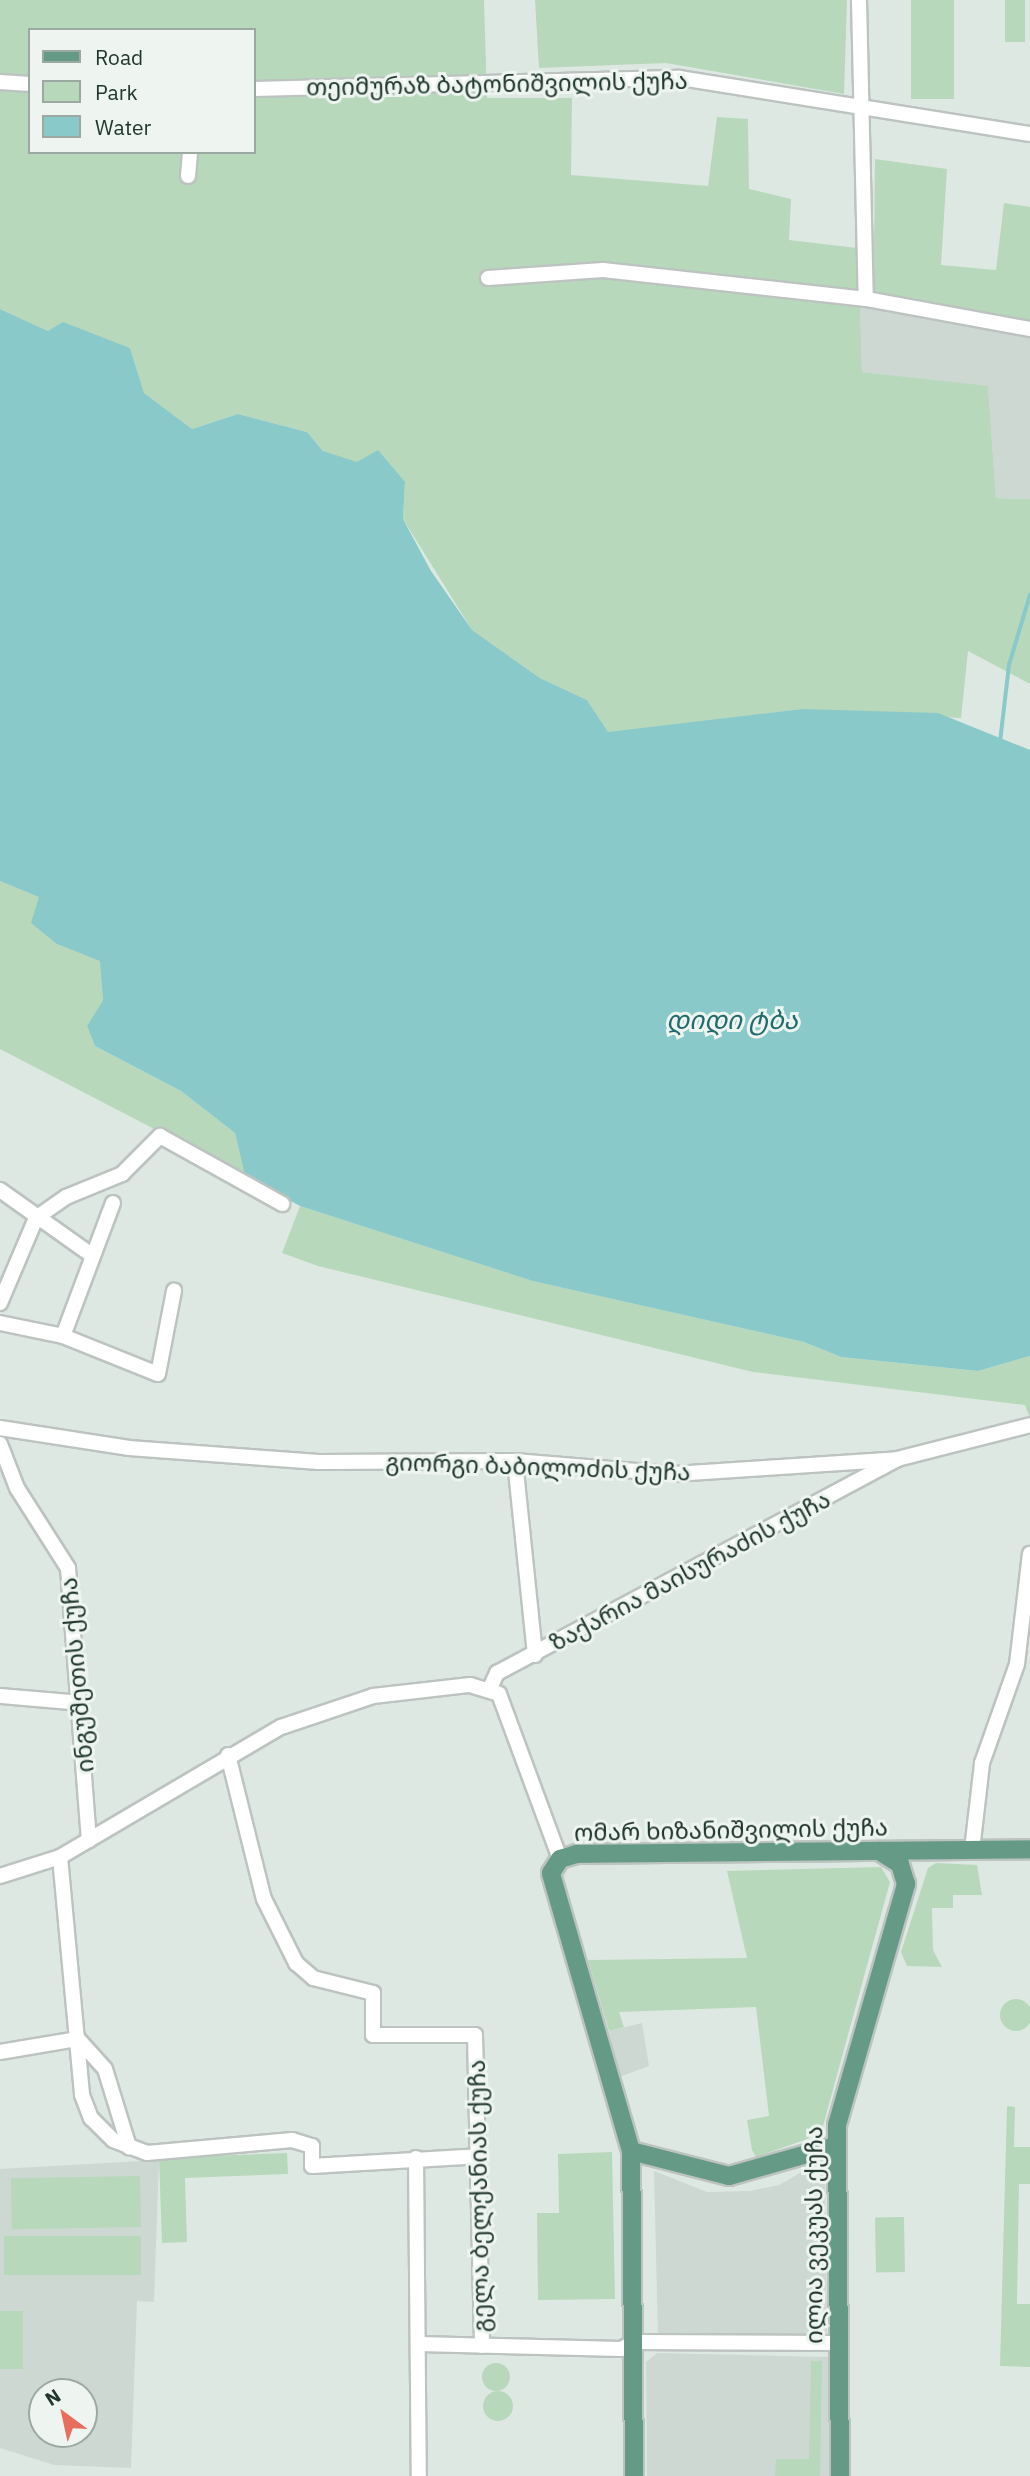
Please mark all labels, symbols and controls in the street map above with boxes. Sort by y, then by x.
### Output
legend [28,28,256,154]
text: Road [95,43,143,71]
street label: თეიმურაზ ბატონიშვილის ქუჩა [306,66,688,102]
text: Park [95,78,138,106]
text: Water [95,113,151,141]
water label: დიდი ტბა [666,1004,798,1036]
street label: გიორგი ბაბილოძის ქუჩა [385,1447,691,1487]
street label: ზაქარია მაისურაძის ქუჩა [545,1485,835,1657]
street label: ინგუშეთის ქუჩა [54,1576,100,1774]
street label: ომარ ხიზანიშვილის ქუჩა [574,1813,888,1847]
street label: გელა ბელქანიას ქუჩა [462,2059,496,2333]
street label: ილია ვეკუას ქუჩა [800,2126,828,2344]
north arrow [28,2378,98,2448]
text: N [40,2383,65,2411]

